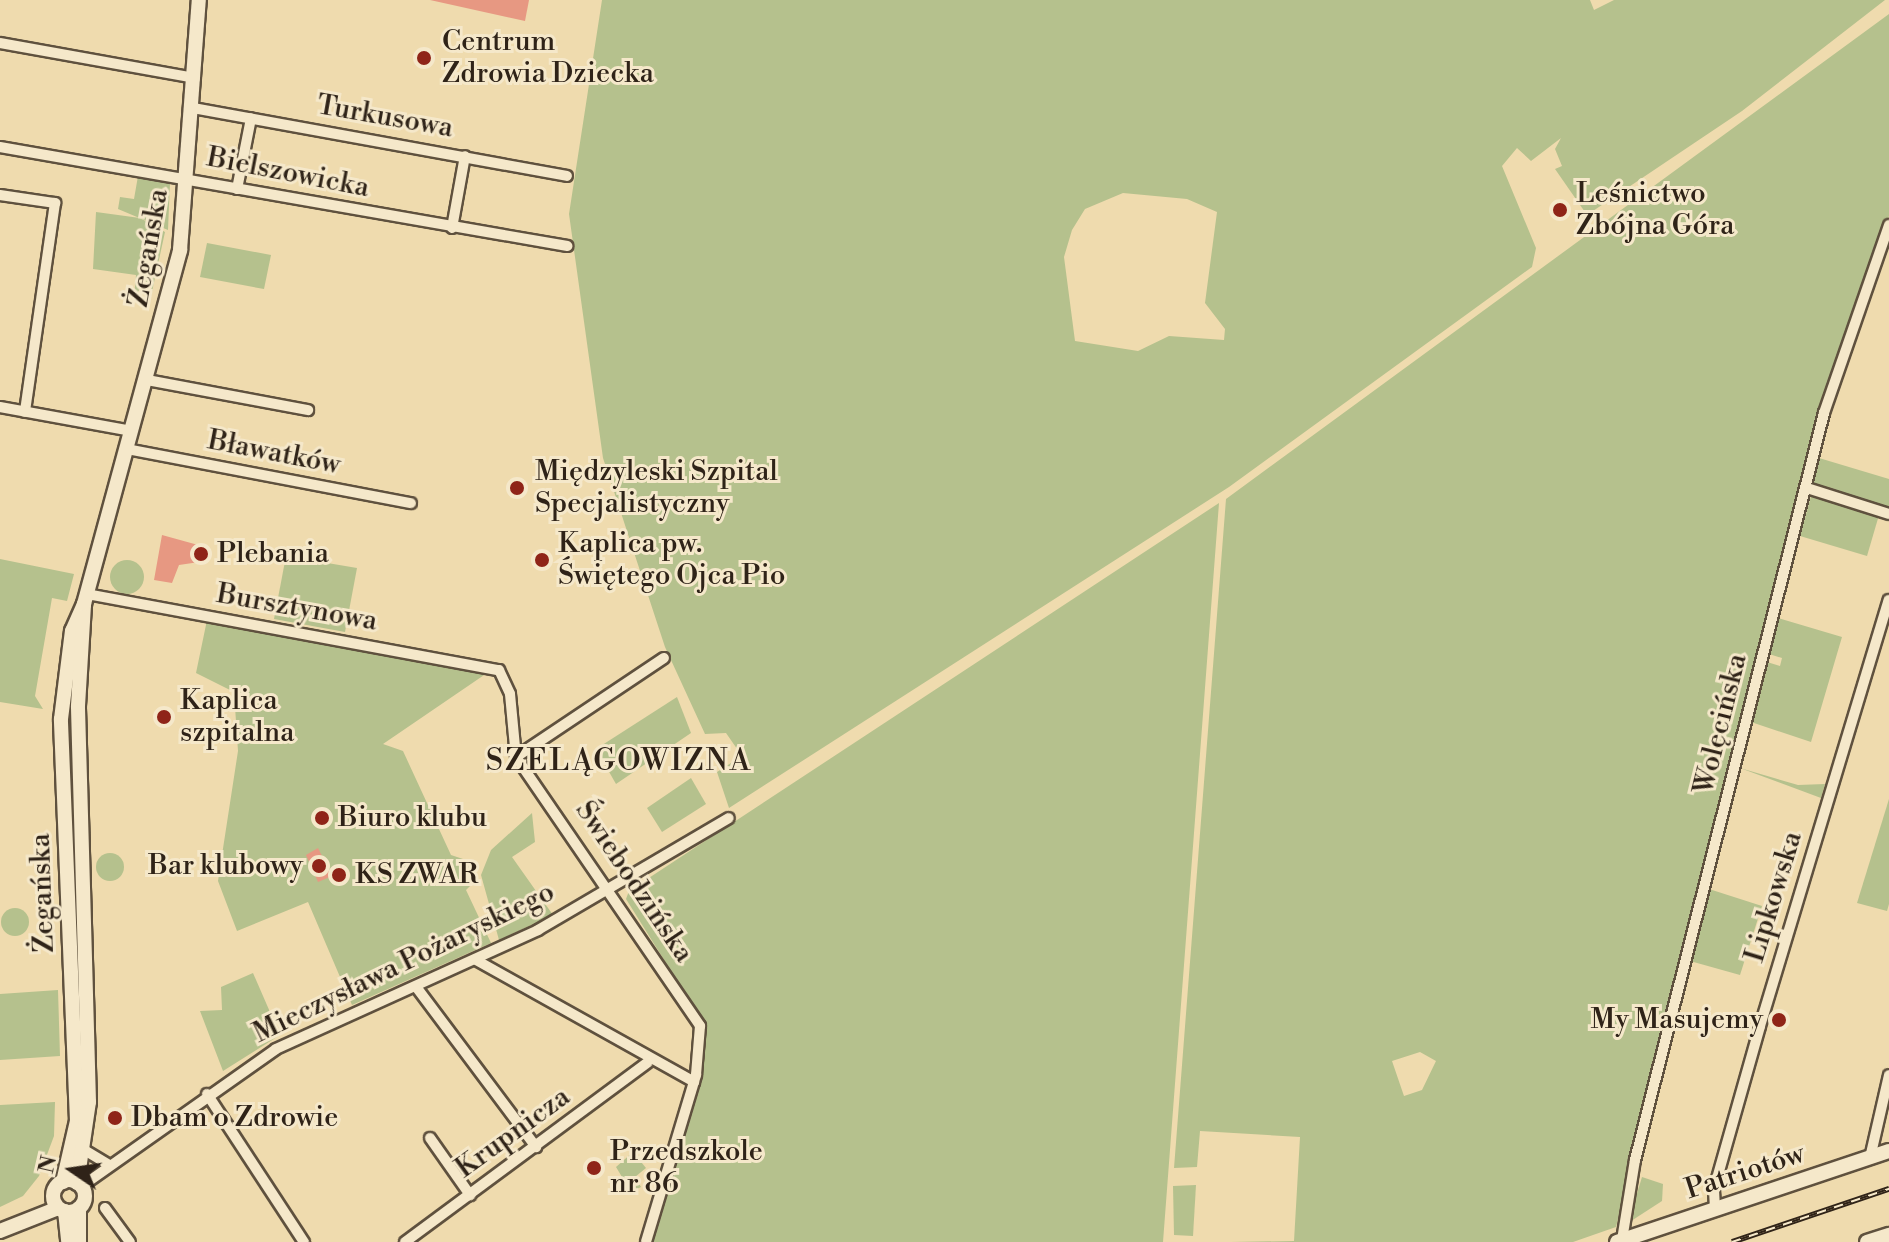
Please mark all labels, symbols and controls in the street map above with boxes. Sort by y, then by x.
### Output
place label: Centrum Zdrowia Dziecka [442,25,654,91]
marker: Centrum Zdrowia Dziecka [413,47,435,69]
street label: Turkusowa [314,89,456,145]
street label: Bielszowicka [204,141,372,205]
place label: Leśnictwo Zbójna Góra [1576,177,1734,243]
street label: Żegańska [122,186,176,310]
marker: Leśnictwo Zbójna Góra [1551,201,1569,219]
street label: Bławatków [205,424,343,482]
place label: Międzyleski Szpital Specjalistyczny [535,455,778,521]
marker: Międzyleski Szpital Specjalistyczny [506,477,528,499]
place label: Kaplica pw. Świętego Ojca Pio [558,527,785,593]
place label: Plebania [217,537,329,571]
marker: Plebania [192,545,210,563]
marker: Kaplica pw. Świętego Ojca Pio [533,551,551,569]
street label: Bursztynowa [214,577,380,639]
street label: Wolęcińska [1687,650,1755,798]
place label: Kaplica szpitalna [180,684,294,750]
marker: Kaplica szpitalna [155,708,173,726]
district label: SZELĄGOWIZNA [486,743,752,779]
street label: Świebodzińska [568,795,700,969]
place label: Biuro klubu [338,801,487,835]
marker: Biuro klubu [313,809,331,827]
street label: Lipkowska [1738,827,1810,967]
street label: Żegańska [24,833,62,953]
place label: Bar klubowy [148,849,303,883]
marker: Bar klubowy [310,857,328,875]
place label: KS ZWAR [355,858,478,892]
marker: KS ZWAR [330,866,348,884]
street label: Mieczysława Pożaryskiego [248,875,560,1051]
place label: My Masujemy [1590,1003,1763,1037]
marker: My Masujemy [1770,1011,1788,1029]
street label: Krupnicza [449,1080,577,1186]
place label: Dbam o Zdrowie [131,1101,338,1135]
marker: Dbam o Zdrowie [106,1109,124,1127]
north arrow [32,1130,112,1210]
place label: Przedszkole nr 86 [610,1135,763,1201]
street label: Patriotów [1681,1137,1809,1207]
text: N [33,1153,63,1176]
marker: Przedszkole nr 86 [585,1159,603,1177]

